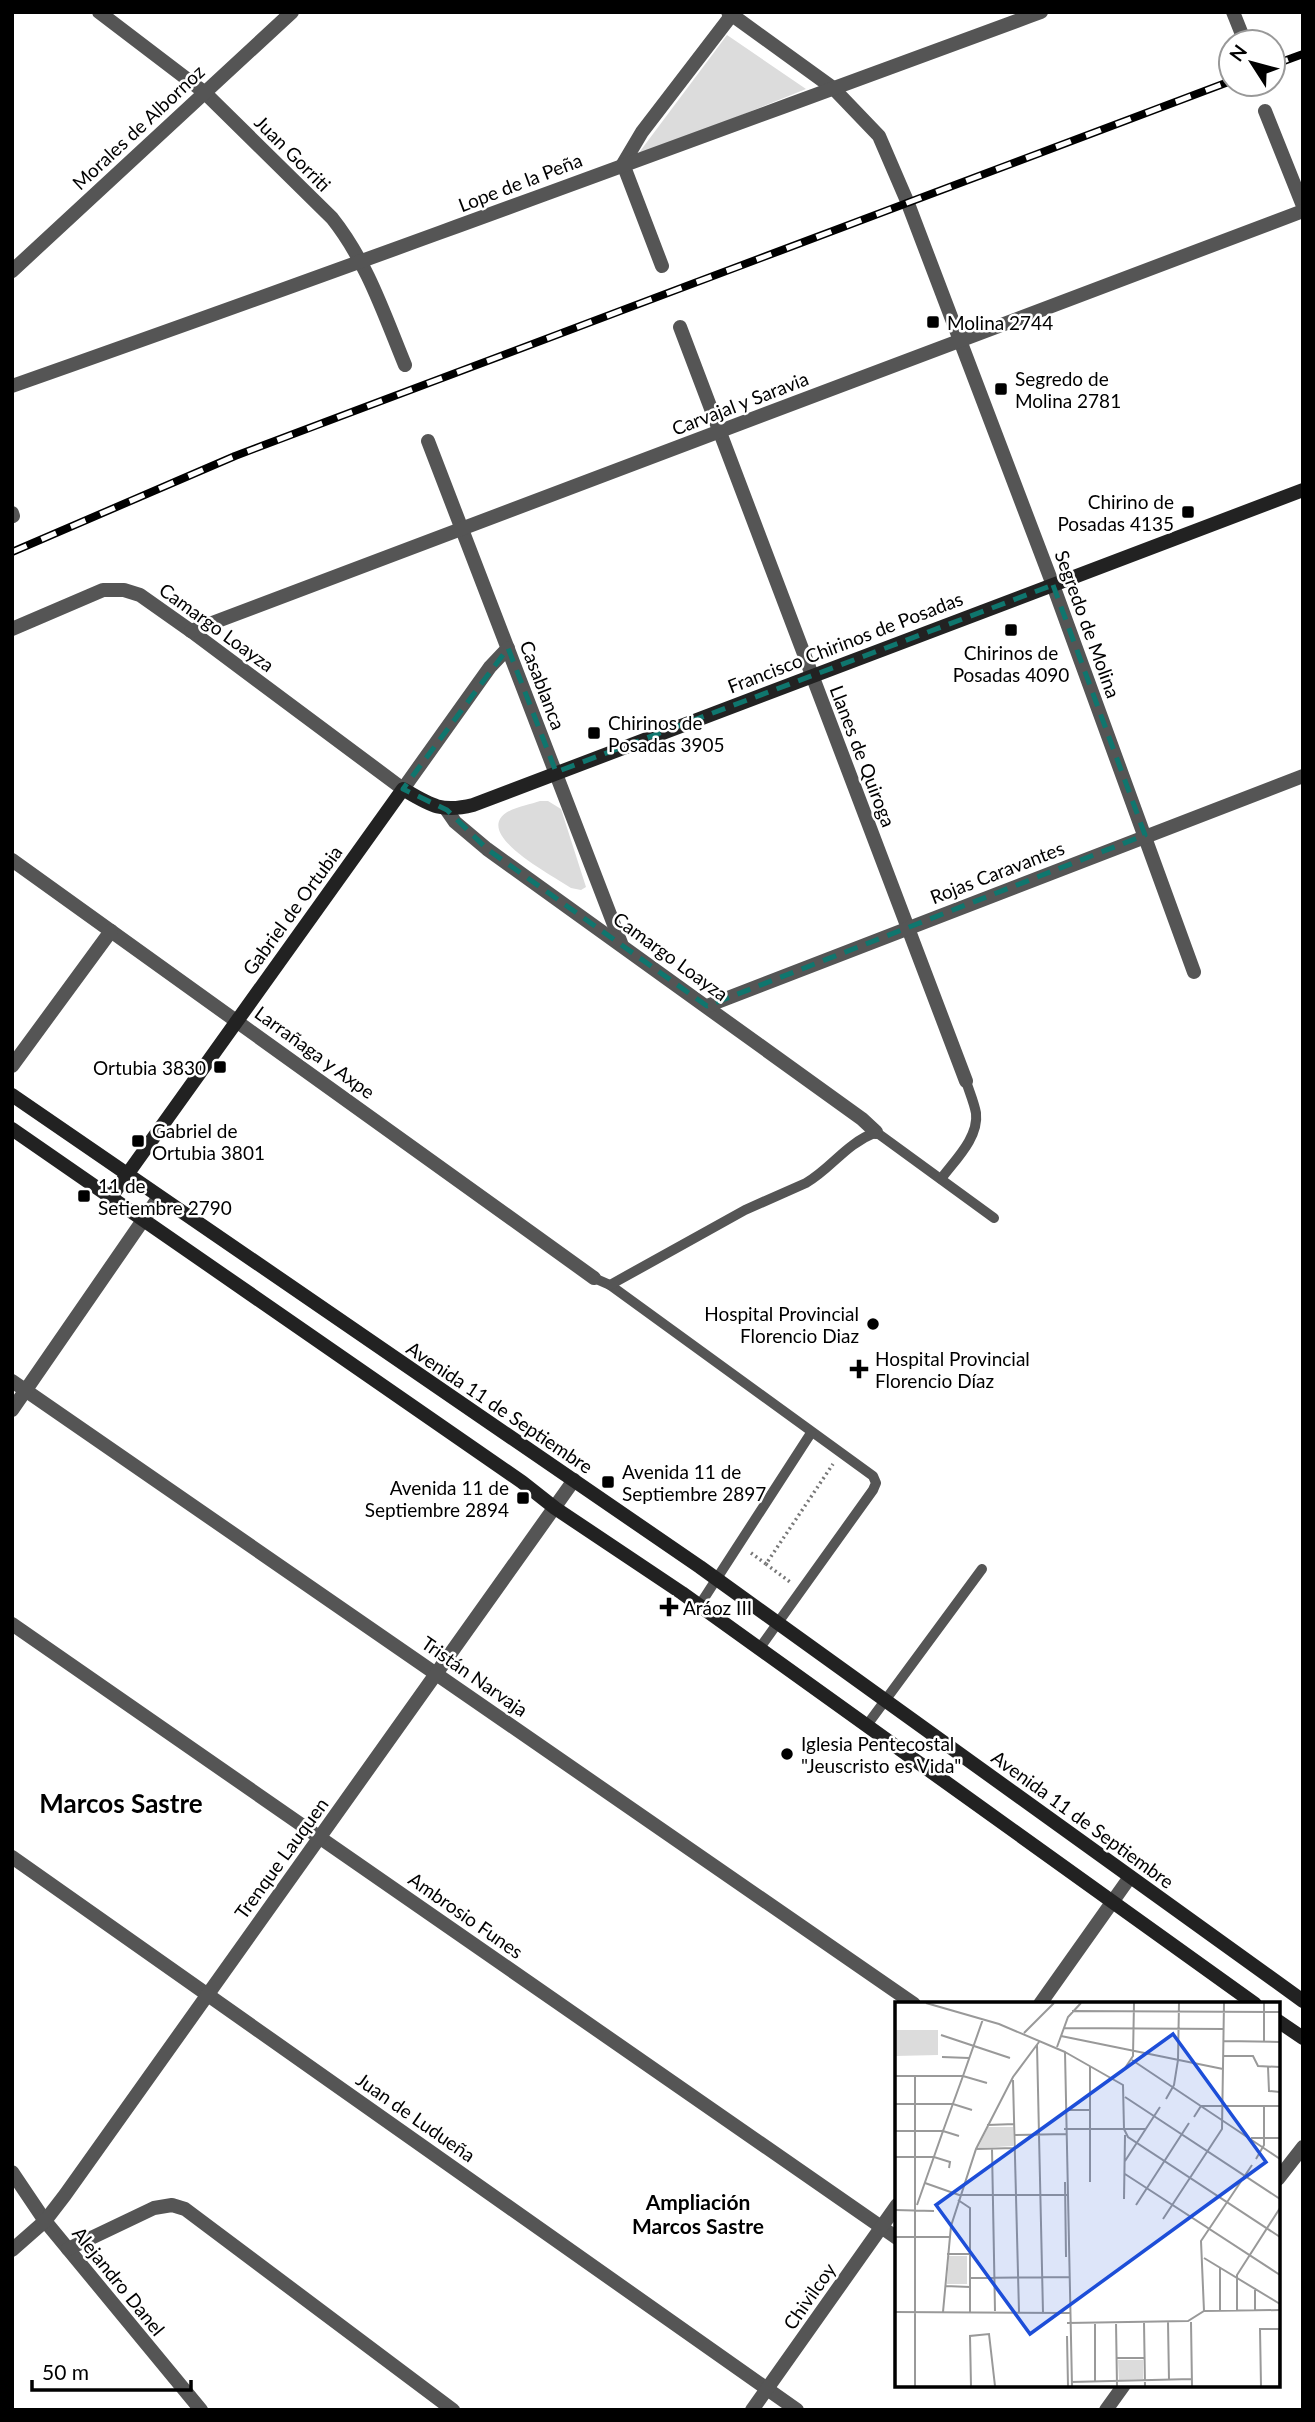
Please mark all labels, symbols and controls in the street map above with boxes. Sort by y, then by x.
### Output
north arrow [1217,28,1287,98]
text: N [1224,40,1251,65]
street label: Morales de Albornoz [67,60,209,194]
street label: Juan Gorriti [250,110,336,196]
street label: Lope de la Peña [455,148,585,216]
place label: Molina 2744 [947,311,1053,334]
marker: Molina 2744 [925,314,941,330]
street label: Carvajal y Saravia [668,366,812,440]
place label: Segredo de Molina 2781 [1015,367,1121,412]
marker: Segredo de Molina 2781 [993,381,1009,397]
place label: Chirino de Posadas 4135 [1057,490,1174,535]
marker: Chirino de Posadas 4135 [1180,504,1196,520]
street label: Segredo de Molina [1051,547,1125,701]
street label: Camargo Loayza [155,578,279,676]
street label: Francisco Chirinos de Posadas [724,586,966,698]
marker: Chirinos de Posadas 4090 [1003,622,1019,638]
street label: Casablanca [516,637,570,733]
place label: Chirinos de Posadas 4090 [953,641,1069,686]
street label: Llanes de Quiroga [825,682,901,830]
place label: Chirinos de Posadas 3905 [608,711,725,756]
marker: Chirinos de Posadas 3905 [586,725,602,741]
street label: Rojas Caravantes [927,836,1067,908]
street label: Gabriel de Ortubia [237,841,347,979]
street label: Camargo Loayza [609,907,733,1005]
street label: Larrañaga y Axpe [251,1001,379,1103]
place label: Ortubia 3830 [93,1056,206,1079]
marker: Ortubia 3830 [212,1059,228,1075]
place label: Gabriel de Ortubia 3801 [152,1119,265,1164]
marker: Gabriel de Ortubia 3801 [130,1133,146,1149]
place label: 11 de Setiembre 2790 [98,1174,232,1219]
marker: 11 de Setiembre 2790 [76,1188,92,1204]
place label: Hospital Provincial Florencio Diaz [704,1302,859,1347]
marker: Hospital Provincial Florencio Diaz [865,1316,881,1332]
street label: Avenida 11 de Septiembre [403,1336,597,1478]
place label: Hospital Provincial Florencio Díaz [875,1347,1030,1392]
marker: Hospital Provincial Florencio Díaz [849,1359,869,1379]
place label: Avenida 11 de Septiembre 2897 [622,1460,766,1505]
marker: Avenida 11 de Septiembre 2897 [600,1474,616,1490]
place label: Avenida 11 de Septiembre 2894 [365,1476,509,1521]
marker: Avenida 11 de Septiembre 2894 [515,1490,531,1506]
place label: Aráoz III [683,1596,752,1619]
marker: Aráoz III [661,1599,677,1615]
street label: Tristán Narvaja [418,1631,532,1721]
place label: Iglesia Pentecostal "Jeuscristo es Vida" [801,1732,961,1777]
street label: Avenida 11 de Septiembre [987,1745,1179,1893]
marker: Iglesia Pentecostal "Jeuscristo es Vida" [779,1746,795,1762]
district label: Marcos Sastre [39,1787,203,1819]
street label: Trenque Lauquen [229,1793,333,1923]
street label: Ambrosio Funes [404,1867,528,1963]
inset map [895,2002,1280,2387]
street label: Juan de Ludueña [352,2067,480,2167]
district label: Ampliación Marcos Sastre [632,2189,764,2238]
street label: Alejandro Danel [68,2222,170,2340]
street label: Chivilcoy [778,2258,840,2334]
scale bar [32,2348,191,2392]
text: 50 m [42,2359,89,2384]

